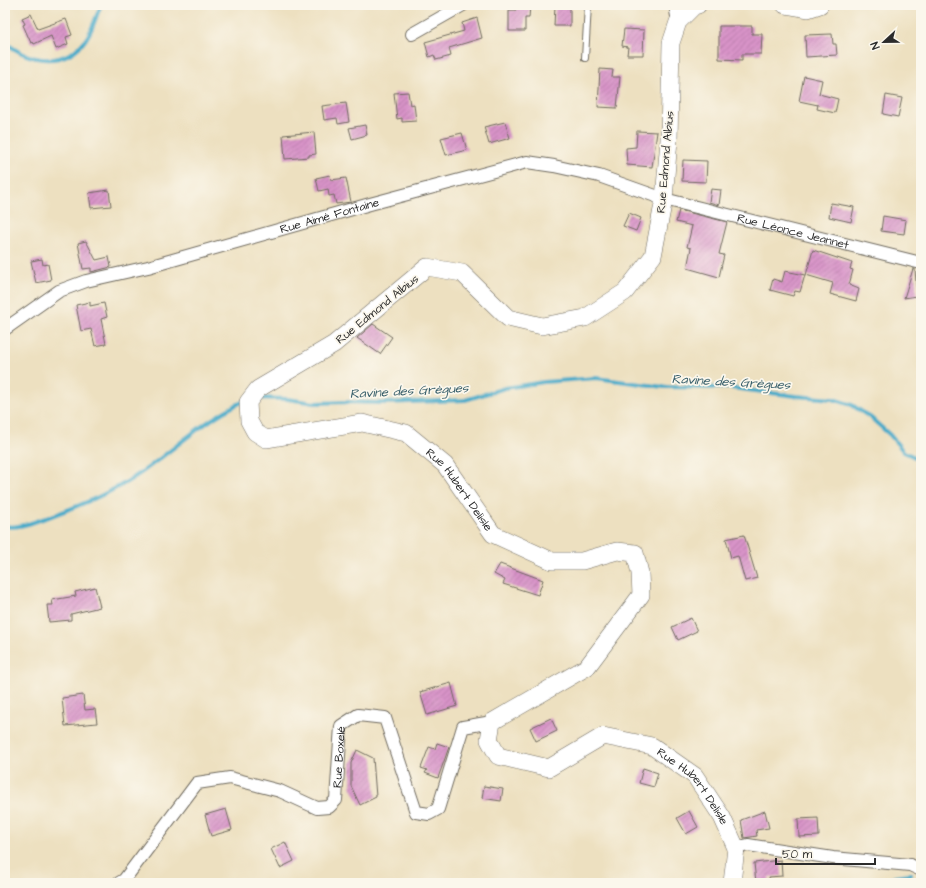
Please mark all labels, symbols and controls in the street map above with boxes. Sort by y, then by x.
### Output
north arrow [864,22,904,62]
text: N [867,39,883,52]
street label: Rue Edmond Albius [653,110,678,214]
street label: Rue Aimé Fontaine [278,194,382,238]
street label: Rue Léonce Jeannet [735,210,851,254]
street label: Rue Edmond Albius [332,271,422,348]
water label: Ravine des Grègues [671,370,792,395]
water label: Ravine des Grègues [349,379,470,404]
street label: Rue Hubert Delisle [422,444,497,535]
street label: Rue Boxelé [329,725,350,788]
street label: Rue Hubert Delisle [653,744,733,828]
scale bar [776,840,875,866]
text: 50 m [782,846,813,863]

